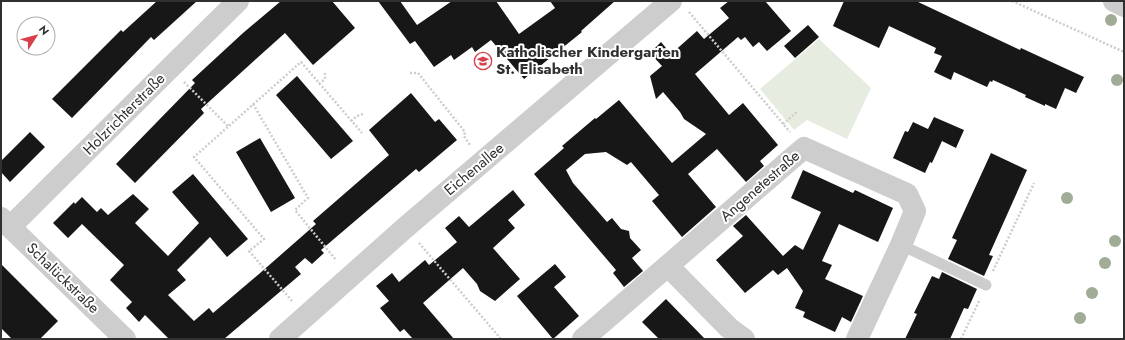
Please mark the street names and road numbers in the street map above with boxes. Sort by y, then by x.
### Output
street label: Holzrichterstraße [78,68,170,160]
street label: Eichenallee [439,137,509,201]
street label: Angenetestraße [715,145,805,227]
street label: Schalückstraße [22,238,105,319]

